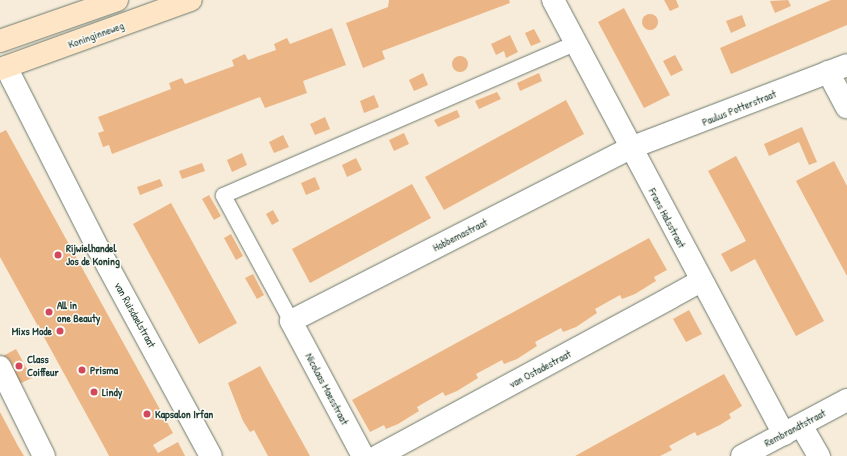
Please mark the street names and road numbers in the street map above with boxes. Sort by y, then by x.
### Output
street label: Koninginneweg [66,19,126,51]
street label: Paulus Potterstraat [700,87,778,129]
street label: Frans Halsstraat [646,186,688,250]
street label: Hobbemastraat [431,216,489,254]
street label: van Ruisdaelstraat [112,280,158,350]
street label: van Ostadestraat [507,347,573,391]
street label: Nicolaas Maesstraat [303,351,351,427]
street label: Rembrandtstraat [762,406,828,450]

